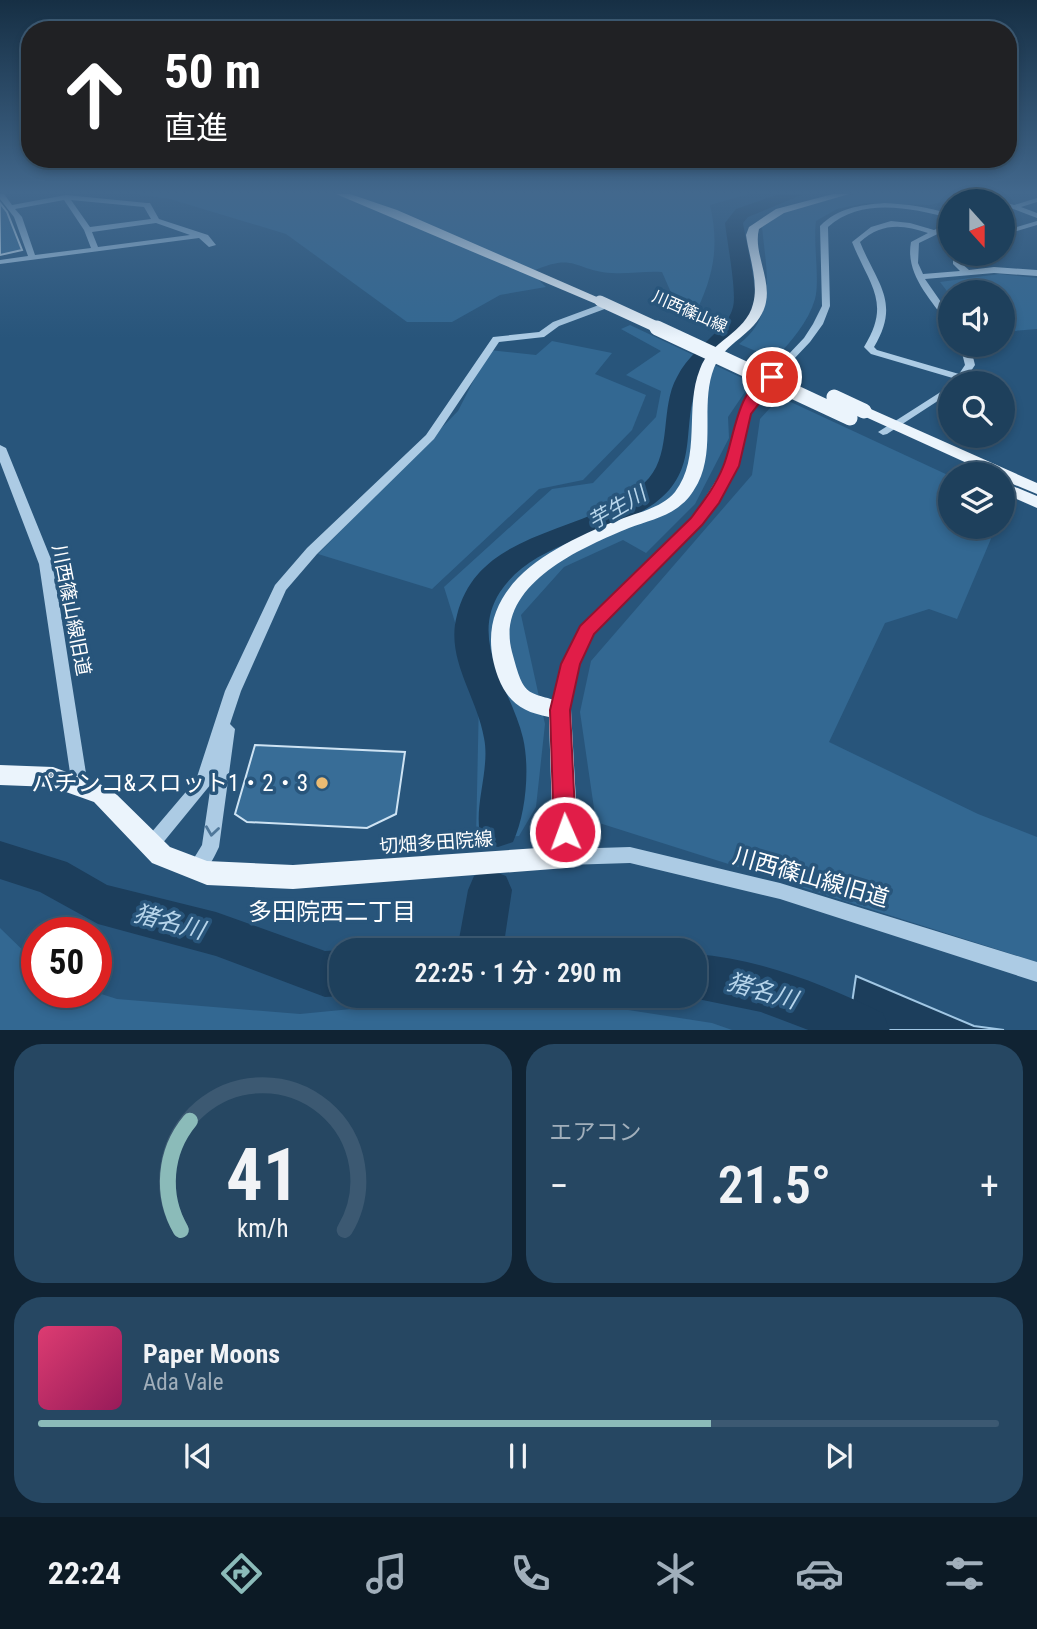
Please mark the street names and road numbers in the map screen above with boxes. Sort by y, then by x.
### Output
street label: 川西篠山線 [649,287,730,336]
street label: 川西篠山線旧道 [48,543,95,678]
street label: 切畑多田院線 [378,827,494,858]
street label: 川西篠山線旧道 [730,842,892,913]

